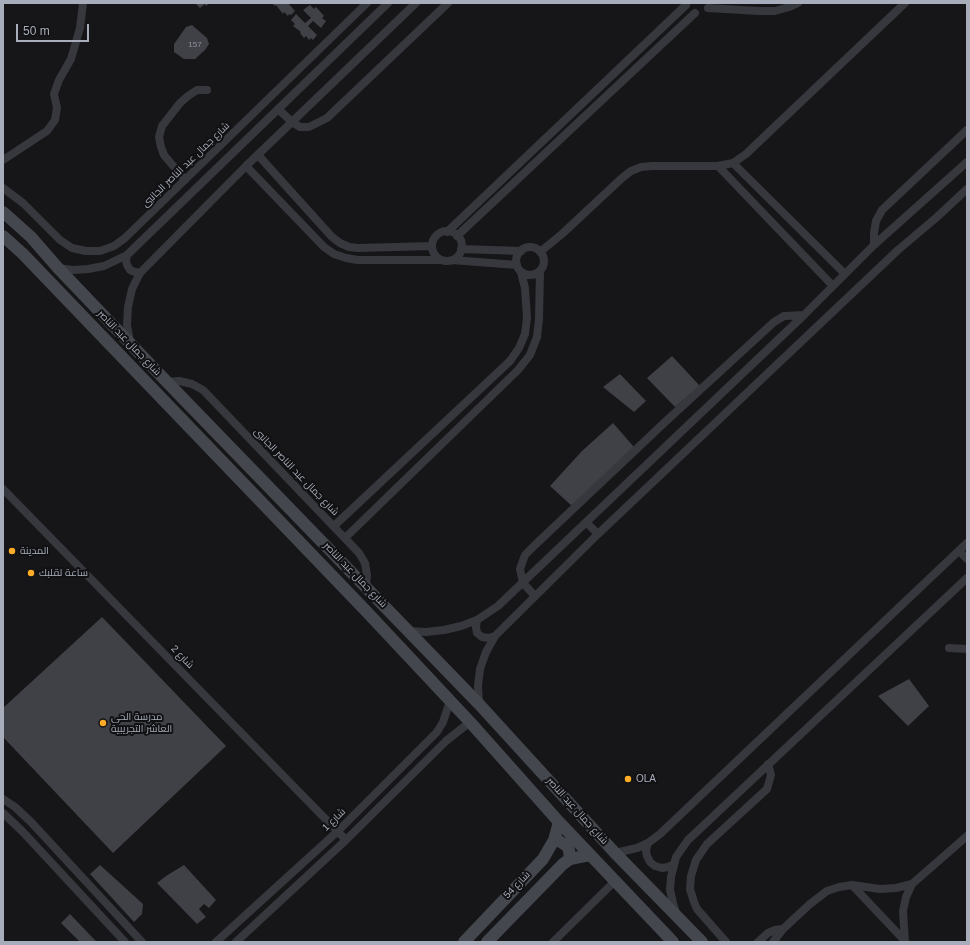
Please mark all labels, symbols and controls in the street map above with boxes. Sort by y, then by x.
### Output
scale bar [18,16,91,42]
text: 50 m [23,24,50,38]
house number: 157 [188,40,202,50]
street label: شارع جمال عبد الناصر الجانبى [140,120,232,210]
street label: شارع جمال عبد الناصر [95,308,163,378]
street label: شارع جمال عبد الناصر الجانبى [251,426,341,518]
street label: شارع جمال عبد الناصر [321,540,389,610]
place label: المدينة [20,545,49,557]
marker: المدينة [7,546,17,556]
place label: ساعة لقلبك [39,567,88,579]
marker: ساعة لقلبك [26,568,36,578]
street label: شارع 2 [168,643,196,671]
place label: مدرسة الحى العاشر التجريبية [111,711,172,734]
marker: مدرسة الحى العاشر التجريبية [98,718,108,728]
place label: OLA [636,773,656,785]
marker: OLA [623,774,633,784]
street label: شارع جمال عبد الناصر [544,775,610,847]
street label: شارع 1 [320,806,348,834]
street label: شارع 54 [501,869,533,901]

